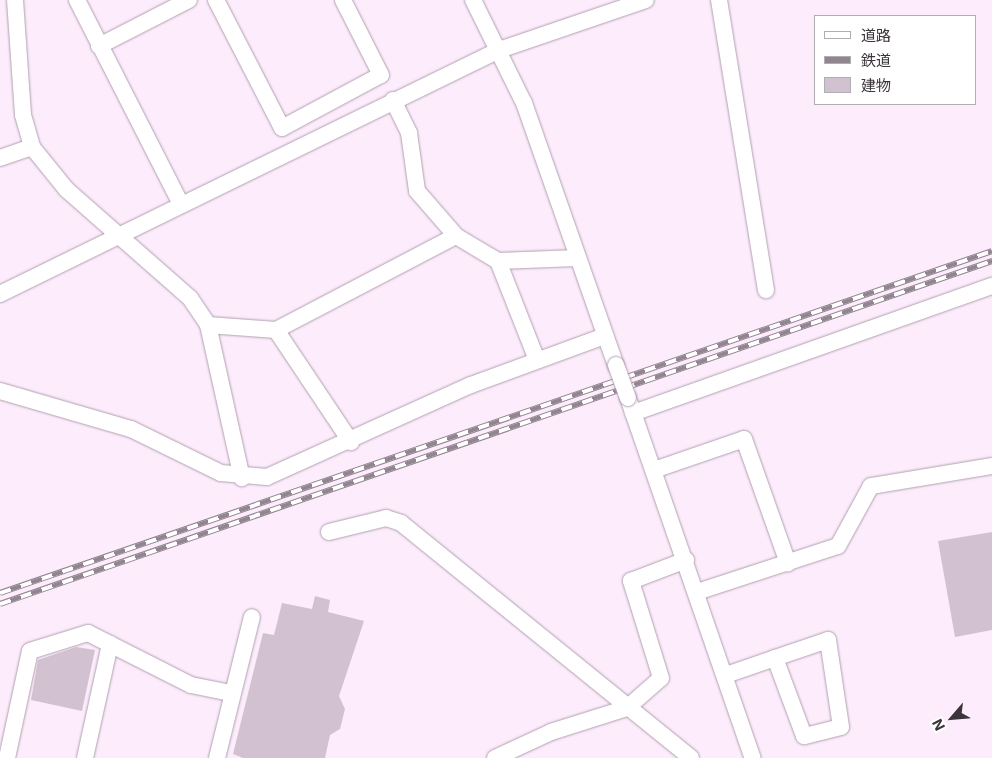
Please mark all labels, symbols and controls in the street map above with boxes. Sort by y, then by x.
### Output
legend [814,15,977,105]
text: 道路 [861,26,891,45]
text: 鉄道 [861,51,891,70]
text: 建物 [861,76,891,95]
north arrow [927,693,977,743]
text: N [928,716,948,734]

